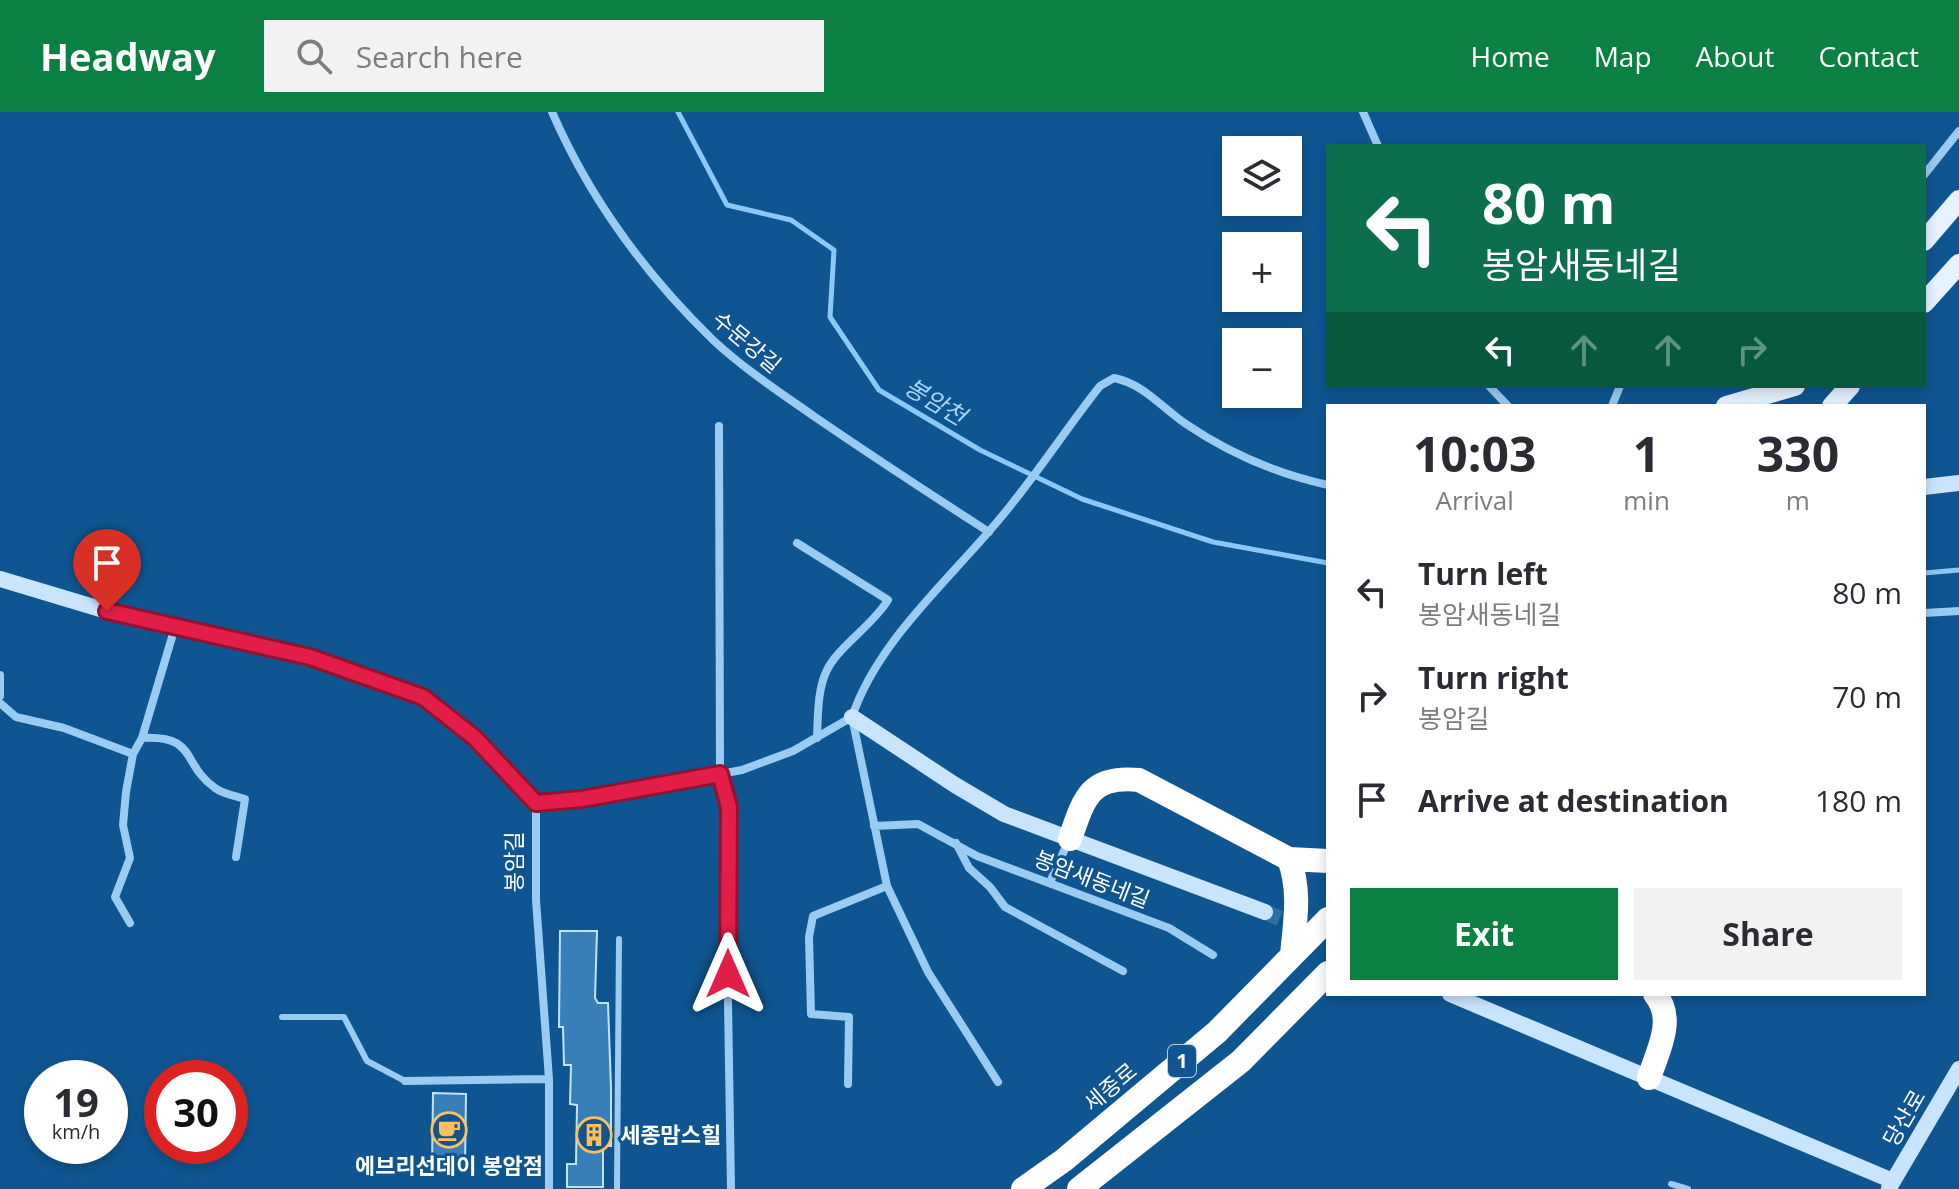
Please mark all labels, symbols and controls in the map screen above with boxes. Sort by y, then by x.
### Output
search box [264,20,824,92]
text: Headway [40,30,216,82]
icon: search [292,34,336,78]
text: Search here [356,36,523,77]
text: Home [1471,37,1550,75]
text: Map [1594,37,1652,75]
text: About [1696,37,1774,75]
text: Contact [1818,37,1919,75]
map controls [1222,136,1302,408]
button: layers [1222,136,1302,216]
text: 80 m [1482,164,1616,240]
icon: left [1350,176,1454,280]
button: + [1222,232,1302,312]
text: 봉암새동네길 [1482,240,1681,289]
street label: 수문강길 [707,304,788,379]
button: − [1222,328,1302,408]
icon: left [1478,328,1522,372]
icon: ahead [1562,328,1606,372]
icon: ahead [1646,328,1690,372]
icon: right [1730,328,1774,372]
water label: 봉암천 [899,370,975,433]
text: 10:03 [1413,421,1536,486]
text: 1 [1633,421,1660,486]
text: 330 [1757,421,1839,486]
text: Arrival [1435,482,1514,518]
text: min [1623,482,1670,518]
text: m [1786,482,1810,518]
pin [73,529,141,611]
icon: arrive [85,541,129,585]
text: Turn left [1418,553,1548,594]
icon: left [1350,570,1394,614]
text: 80 m [1832,572,1902,613]
text: 봉암새동네길 [1418,596,1562,632]
text: Turn right [1418,657,1569,698]
icon: right [1350,674,1394,718]
text: 70 m [1832,676,1902,717]
text: 봉암길 [1418,700,1490,736]
icon: arrive [1350,778,1394,822]
text: Arrive at destination [1418,780,1729,821]
text: 180 m [1815,780,1902,821]
street label: 봉암길 [498,832,528,892]
street label: 봉암새동네길 [1030,842,1154,914]
button: Exit [1350,888,1618,980]
button: Share [1634,888,1902,980]
position arrow [686,932,770,1016]
road number: 1 [1168,1045,1196,1077]
street label: 세종로 [1076,1055,1142,1117]
speed limit sign: 30 [144,1060,248,1164]
text: 19 [53,1074,99,1129]
street label: 당산로 [1875,1084,1931,1151]
cafe icon: 에브리선데이 봉암점 [430,1111,468,1149]
building icon: 세종맘스힐 [575,1116,613,1154]
text: km/h [52,1118,100,1145]
place label: 세종맘스힐 [620,1119,721,1149]
place label: 에브리선데이 봉암점 [355,1150,543,1180]

